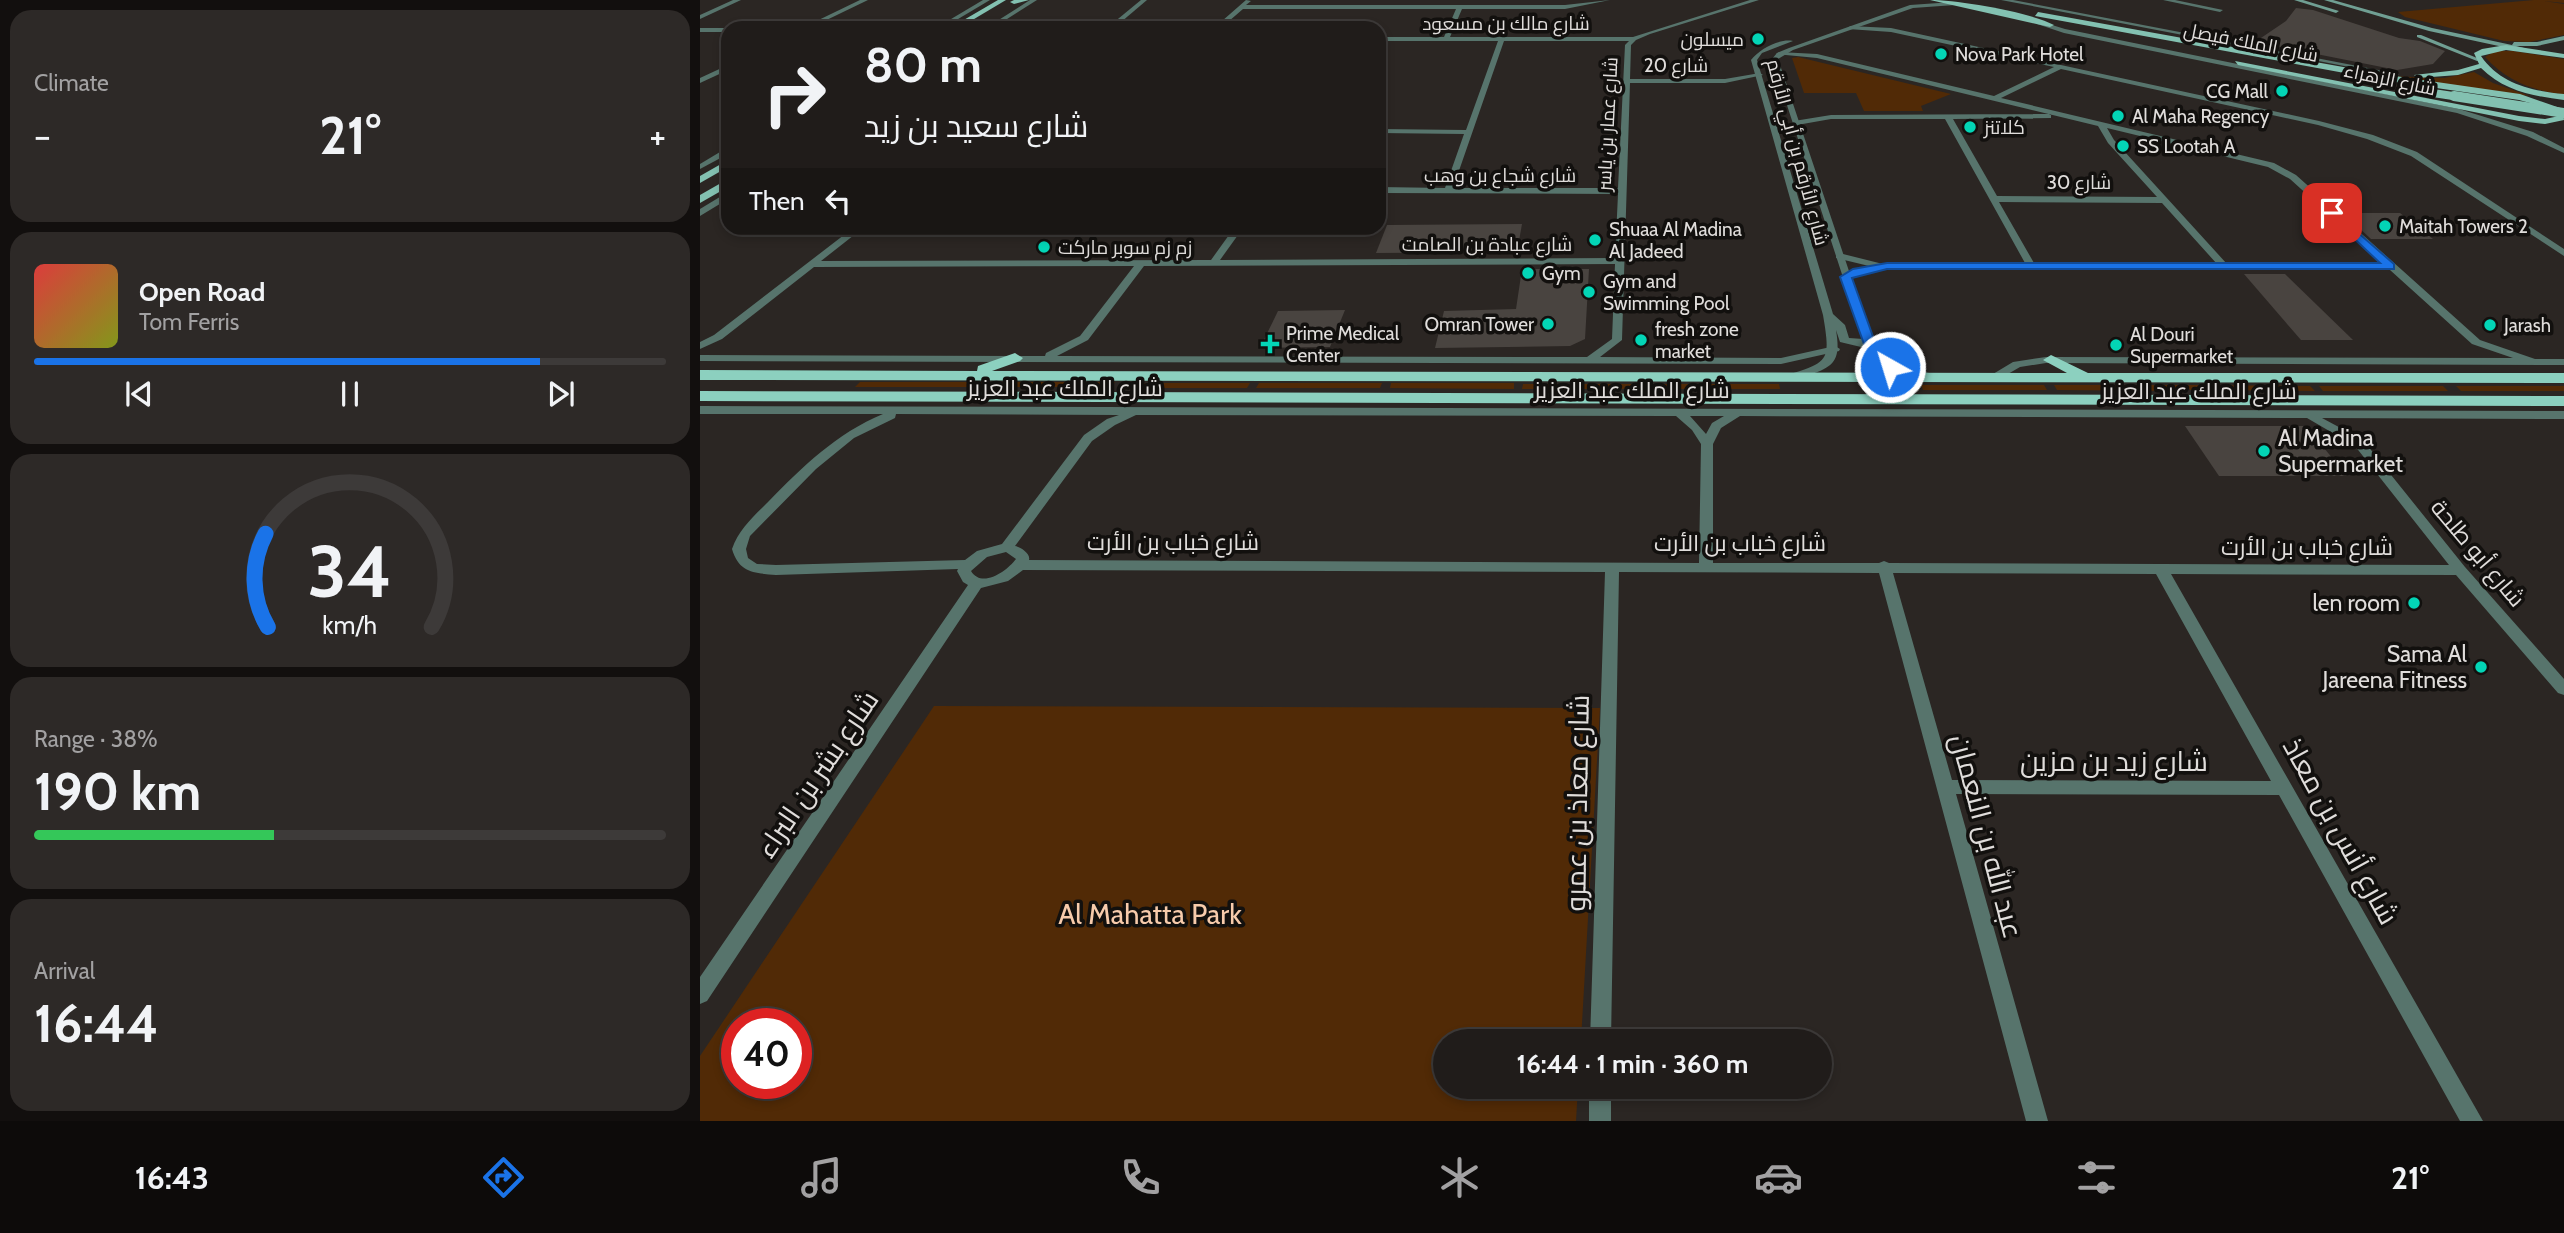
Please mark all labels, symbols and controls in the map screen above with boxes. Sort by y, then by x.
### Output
street label: شارع مالك بن مسعود [1422,12,1590,37]
street label: شارع الملك فيصل [2181,18,2320,69]
place label: ميسلون [1680,28,1744,51]
marker: ميسلون [1750,31,1766,47]
text: 80 m [864,35,982,94]
place label: Nova Park Hotel [1955,43,2084,66]
marker: Nova Park Hotel [1933,46,1949,62]
icon: right [749,49,840,140]
street label: شارع 20 [1644,54,1708,79]
street label: شارع عمار بن ياسر [1592,56,1624,193]
street label: شارع الأرقم بن أبي الأرقم [1759,56,1833,249]
street label: شارع الزهراء [2341,59,2438,102]
text: Climate [34,69,109,97]
place label: CG Mall [2206,80,2269,103]
marker: CG Mall [2274,83,2290,99]
text: 21° [319,104,381,167]
place label: Al Maha Regency [2132,105,2270,128]
text: شارع سعيد بن زيد [864,106,1088,145]
marker: Al Maha Regency [2110,108,2126,124]
text: − [34,112,51,159]
text: + [649,112,666,159]
place label: كلاتنز [1983,116,2025,139]
marker: كلاتنز [1962,119,1978,135]
place label: SS Lootah A [2137,135,2236,158]
marker: SS Lootah A [2115,138,2131,154]
street label: شارع شجاع بن وهب [1424,164,1576,189]
street label: شارع 30 [2047,171,2111,196]
icon: left [819,182,857,220]
pin [2302,183,2362,243]
text: Then [749,185,805,217]
icon: arrive [2313,194,2351,232]
place label: Maitah Towers 2 [2399,215,2528,238]
place label: Shuaa Al Madina Al Jadeed [1609,218,1742,263]
marker: Maitah Towers 2 [2377,218,2393,234]
marker: Shuaa Al Madina Al Jadeed [1587,232,1603,248]
street label: شارع عبادة بن الصامت [1402,233,1572,258]
place label: زم زم سوبر مارکت [1058,236,1192,261]
marker: زم زم سوبر مارکت [1036,239,1052,255]
place label: Gym [1542,262,1581,285]
marker: Gym [1520,265,1536,281]
place label: Gym and Swimming Pool [1603,270,1730,315]
text: Open Road [139,276,265,308]
marker: Gym and Swimming Pool [1581,284,1597,300]
text: Tom Ferris [139,308,239,336]
place label: Omran Tower [1425,313,1534,336]
place label: Jarash [2503,314,2551,337]
marker: Omran Tower [1540,316,1556,332]
marker: Jarash [2482,317,2498,333]
place label: fresh zone market [1655,318,1739,363]
place label: Prime Medical Center [1286,322,1400,367]
place label: Al Douri Supermarket [2130,323,2234,368]
position arrow [1853,330,1927,404]
marker: fresh zone market [1633,332,1649,348]
marker: Prime Medical Center [1260,334,1280,354]
marker: Al Douri Supermarket [2108,337,2124,353]
street label: شارع الملك عبد العزيز [965,374,1163,404]
icon: previous [120,375,158,413]
icon: pause [331,375,369,413]
icon: next [542,375,580,413]
street label: شارع الملك عبد العزيز [1532,376,1730,406]
street label: شارع الملك عبد العزيز [2099,377,2297,407]
place label: Al Madina Supermarket [2278,424,2403,478]
marker: Al Madina Supermarket [2256,443,2272,459]
street label: شارع أبو طلحة [2423,493,2532,614]
text: 34 [308,527,392,615]
street label: شارع خباب بن الأرت [1087,528,1259,558]
street label: شارع خباب بن الأرت [1654,529,1826,559]
street label: شارع خباب بن الأرت [2221,533,2393,563]
place label: len room [2312,589,2400,617]
marker: len room [2406,595,2422,611]
text: km/h [323,609,377,639]
place label: Sama Al Jareena Fitness [2322,640,2468,694]
marker: Sama Al Jareena Fitness [2473,659,2489,675]
street label: شارع بشر بن البراء [749,684,887,865]
street label: شارع معاذ بن عمرو [1558,694,1598,912]
text: Range · 38% [34,725,158,753]
street label: عبد الله بن النعمان [1943,730,2032,942]
street label: شارع أنس بن معاذ [2274,732,2406,931]
street label: شارع زيد بن مزين [2020,744,2208,780]
text: 190 km [34,760,201,823]
park label: Al Mahatta Park [1058,897,1242,931]
text: Arrival [34,957,95,985]
text: 16:44 [34,992,159,1055]
speed limit sign: 40 [721,1008,812,1099]
text: 16:44 · 1 min · 360 m [1517,1048,1748,1080]
icon: directions [479,1153,528,1202]
icon: music [797,1153,846,1202]
icon: phone [1116,1153,1165,1202]
icon: climate [1435,1153,1484,1202]
icon: car [1754,1153,1803,1202]
icon: filters [2072,1153,2121,1202]
text: 16:43 [135,1158,209,1197]
text: 21° [2391,1158,2429,1197]

